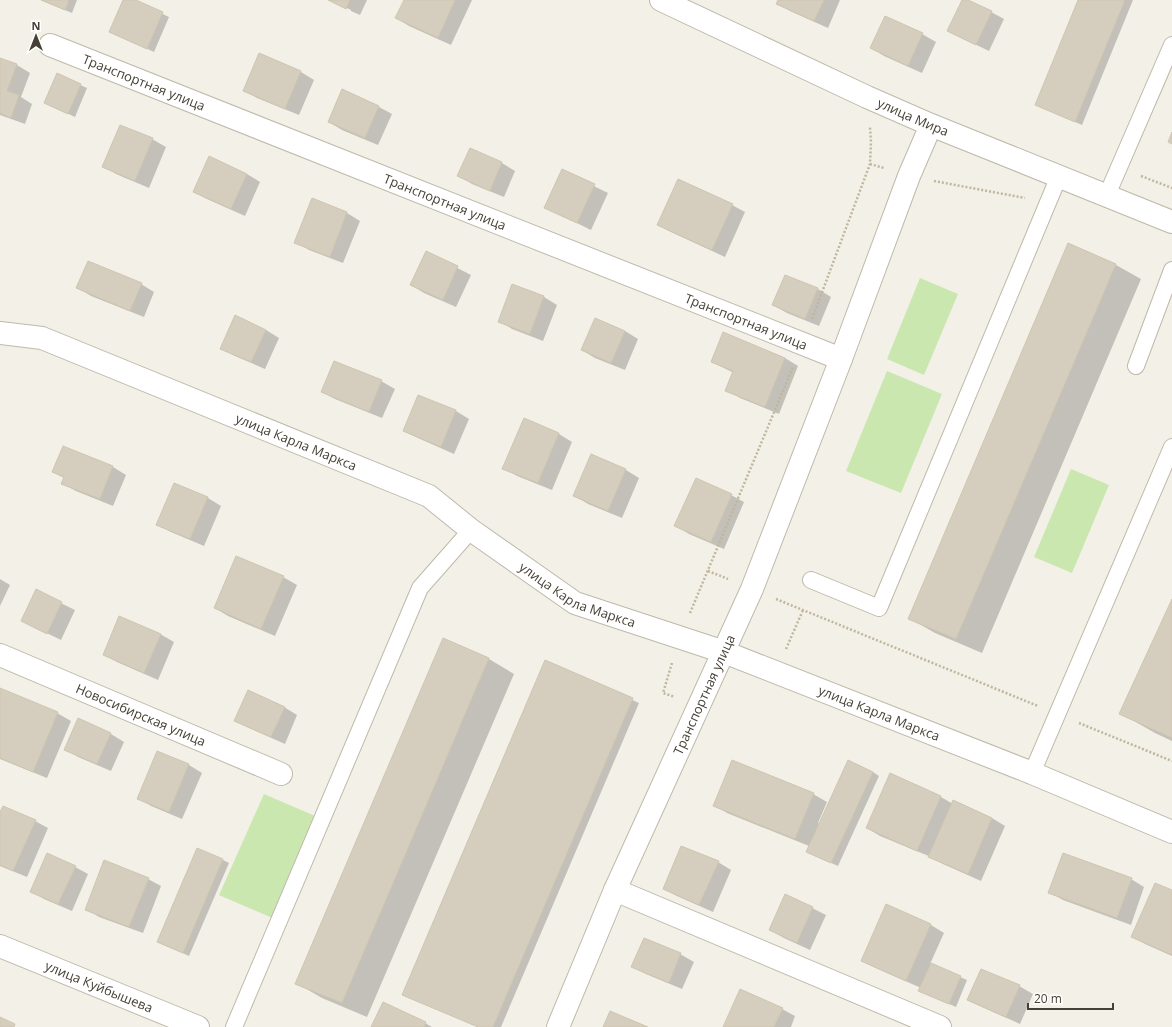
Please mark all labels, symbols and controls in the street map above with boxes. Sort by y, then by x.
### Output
north arrow [16,16,56,56]
text: N [32,18,40,33]
street label: Транспортная улица [80,50,208,115]
street label: улица Мира [875,94,952,140]
street label: Транспортная улица [381,169,509,234]
street label: Транспортная улица [682,289,810,354]
street label: улица Карла Маркса [233,409,360,475]
street label: улица Карла Маркса [516,558,638,631]
street label: Транспортная улица [669,632,739,758]
street label: Новосибирская улица [73,679,209,750]
street label: улица Карла Маркса [816,681,943,745]
street label: улица Куйбышева [42,956,156,1017]
scale bar [1028,985,1113,1011]
text: 20 m [1034,990,1062,1007]

